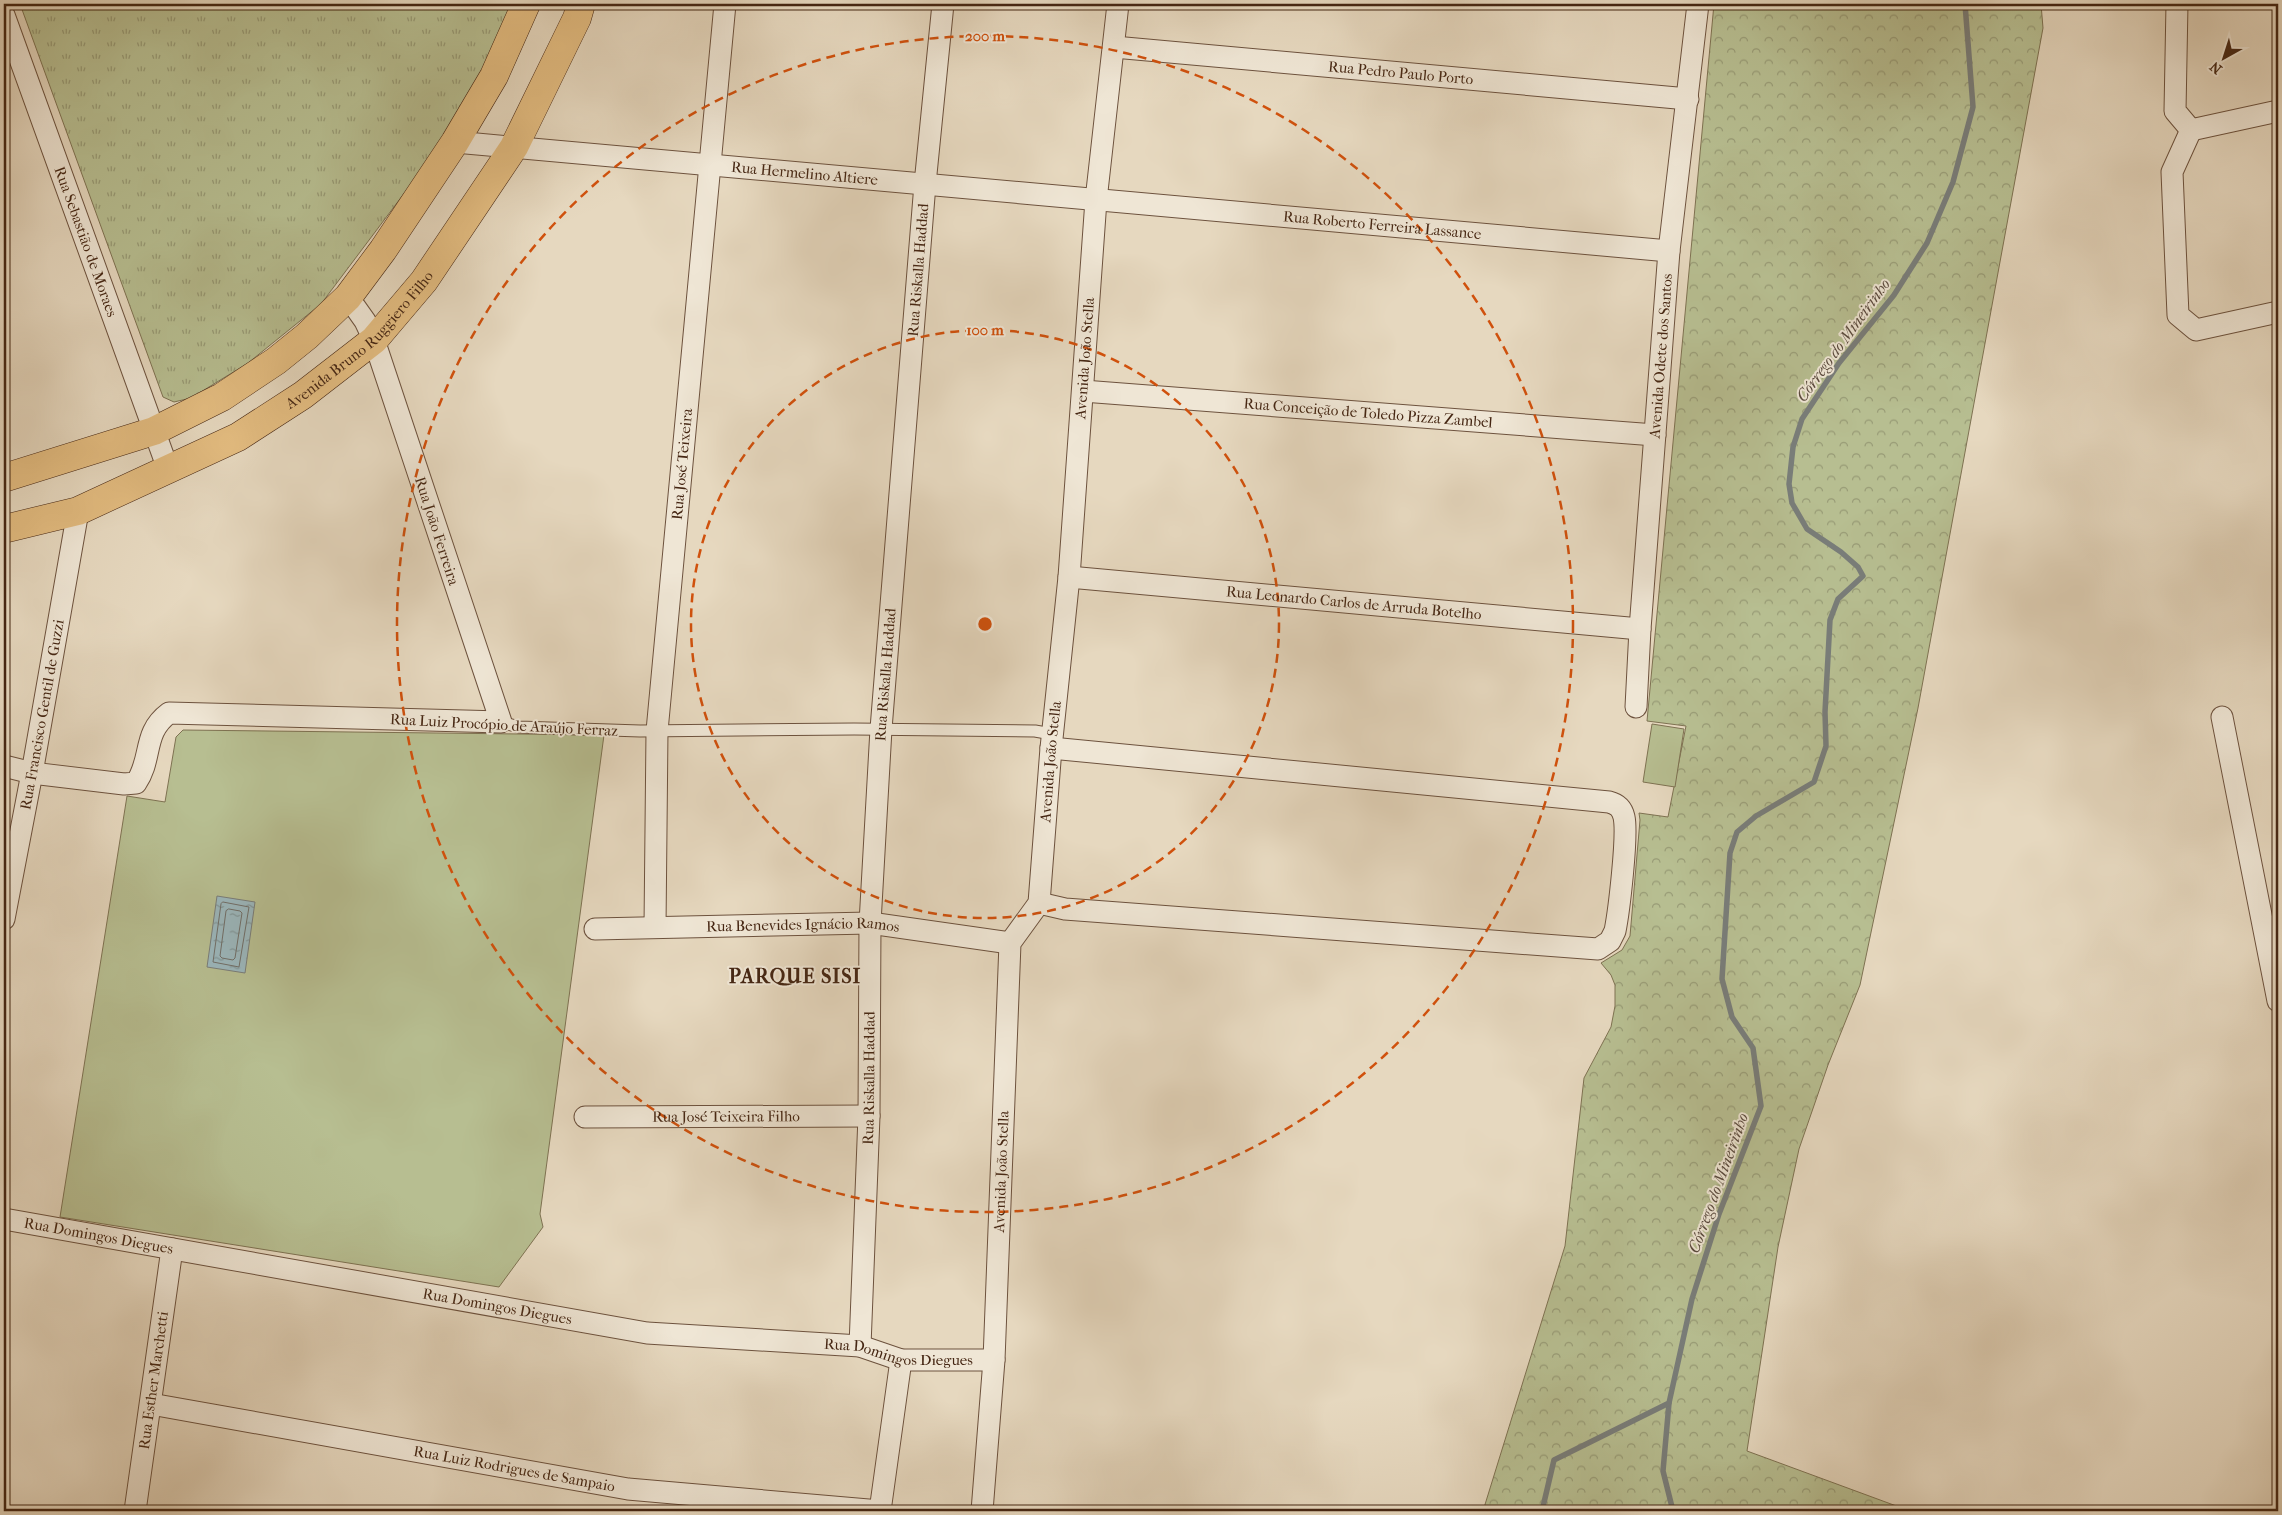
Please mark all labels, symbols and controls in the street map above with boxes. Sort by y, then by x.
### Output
text: 200 m [965,27,1005,45]
north arrow [2200,32,2250,82]
street label: Rua Pedro Paulo Porto [1327,57,1475,89]
text: N [2206,58,2226,78]
street label: Rua Hermelino Altiere [730,158,879,189]
street label: Rua Sebastião de Moraes [50,164,121,320]
street label: Rua Riskalla Haddad [904,202,932,337]
street label: Rua Roberto Ferreira Lassance [1282,207,1483,243]
street label: Avenida Bruno Ruggiero Filho [281,267,437,413]
street label: Avenida Odete dos Santos [1646,272,1676,440]
water label: Córrego do Mineirinho [1792,275,1894,405]
street label: Avenida João Stella [1071,296,1098,421]
text: 100 m [966,321,1004,339]
street label: Rua Conceição de Toledo Pizza Zambel [1243,394,1493,431]
street label: Rua José Teixeira [668,407,696,521]
street label: Rua João Ferreira [411,474,463,589]
street label: Rua Leonardo Carlos de Arruda Botelho [1225,582,1483,624]
street label: Rua Riskalla Haddad [871,607,900,742]
centre of rings [976,615,994,633]
street label: Rua Francisco Gentil de Guzzi [16,617,68,811]
street label: Avenida João Stella [1036,699,1065,824]
street label: Rua Luiz Procópio de Araújo Ferraz [390,710,619,740]
street label: Rua Benevides Ignácio Ramos [706,914,901,936]
district label: PARQUE SISI [729,965,861,988]
street label: Rua Riskalla Haddad [859,1011,879,1145]
street label: Rua José Teixeira Filho [652,1107,800,1126]
street label: Avenida João Stella [990,1109,1013,1234]
water label: Córrego do Mineirinho [1684,1110,1752,1255]
street label: Rua Domingos Diegues [23,1214,175,1258]
street label: Rua Domingos Diegues [421,1284,574,1329]
street label: Rua Esther Marchetti [135,1310,172,1451]
street label: Rua Domingos Diegues [823,1335,973,1370]
street label: Rua Luiz Rodrigues de Sampaio [412,1442,617,1496]

